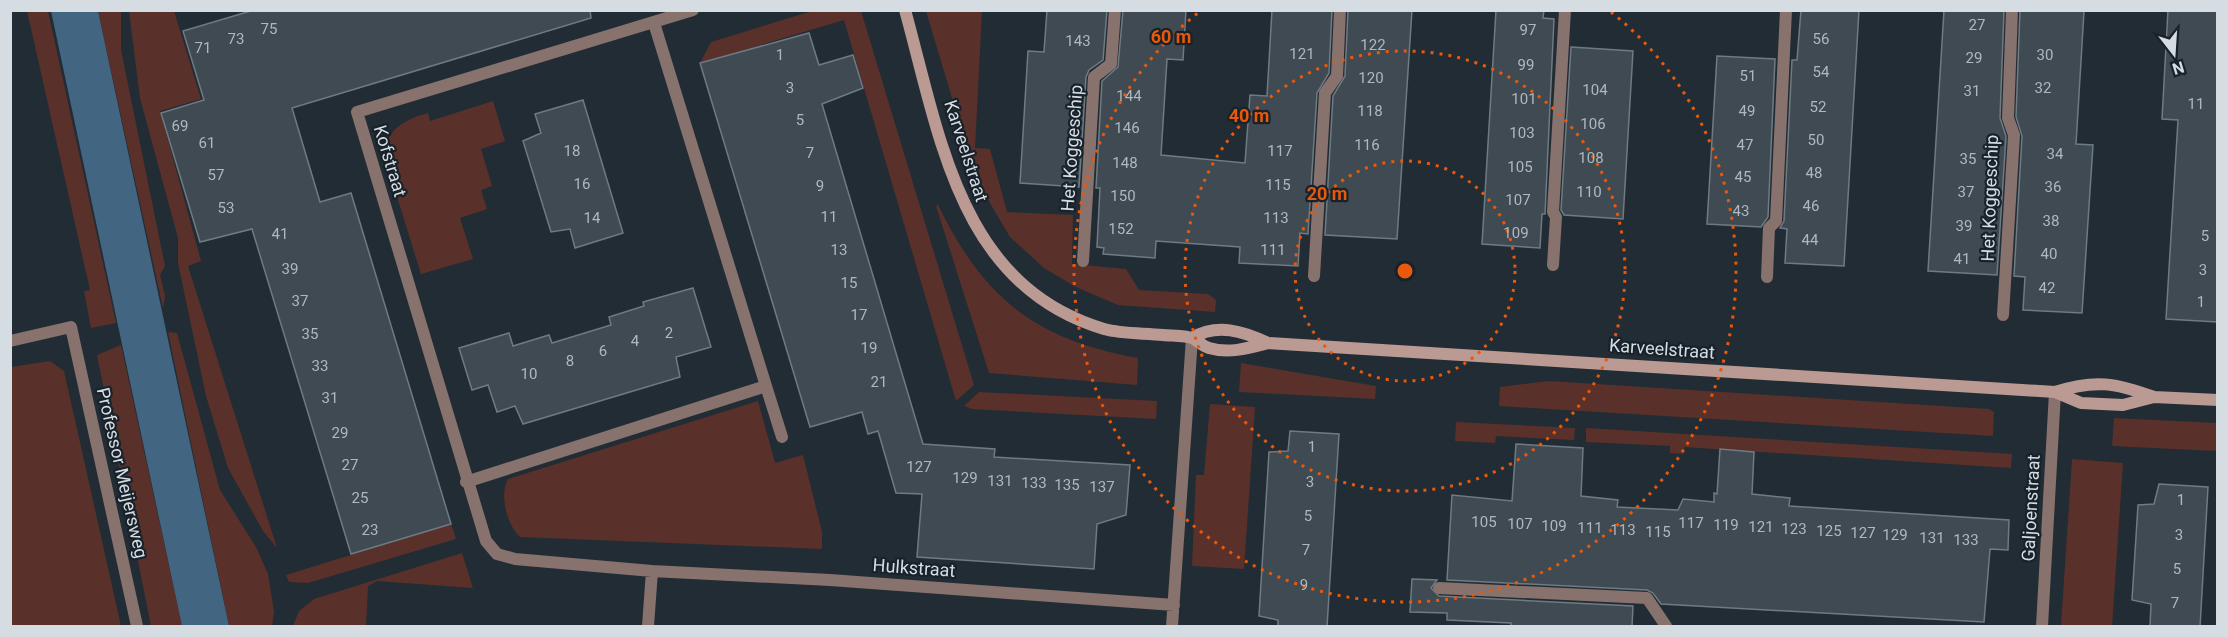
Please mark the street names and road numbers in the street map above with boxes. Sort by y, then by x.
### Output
street label: Het Koggeschip [1057,84,1086,212]
street label: Karveelstraat [940,97,993,205]
street label: Kofstraat [370,122,411,199]
street label: Het Koggeschip [1977,134,2002,262]
street label: Karveelstraat [1609,334,1716,363]
street label: Professor Meijersweg [93,385,152,560]
street label: Galjoenstraat [2017,454,2044,562]
street label: Hulkstraat [872,554,956,581]

